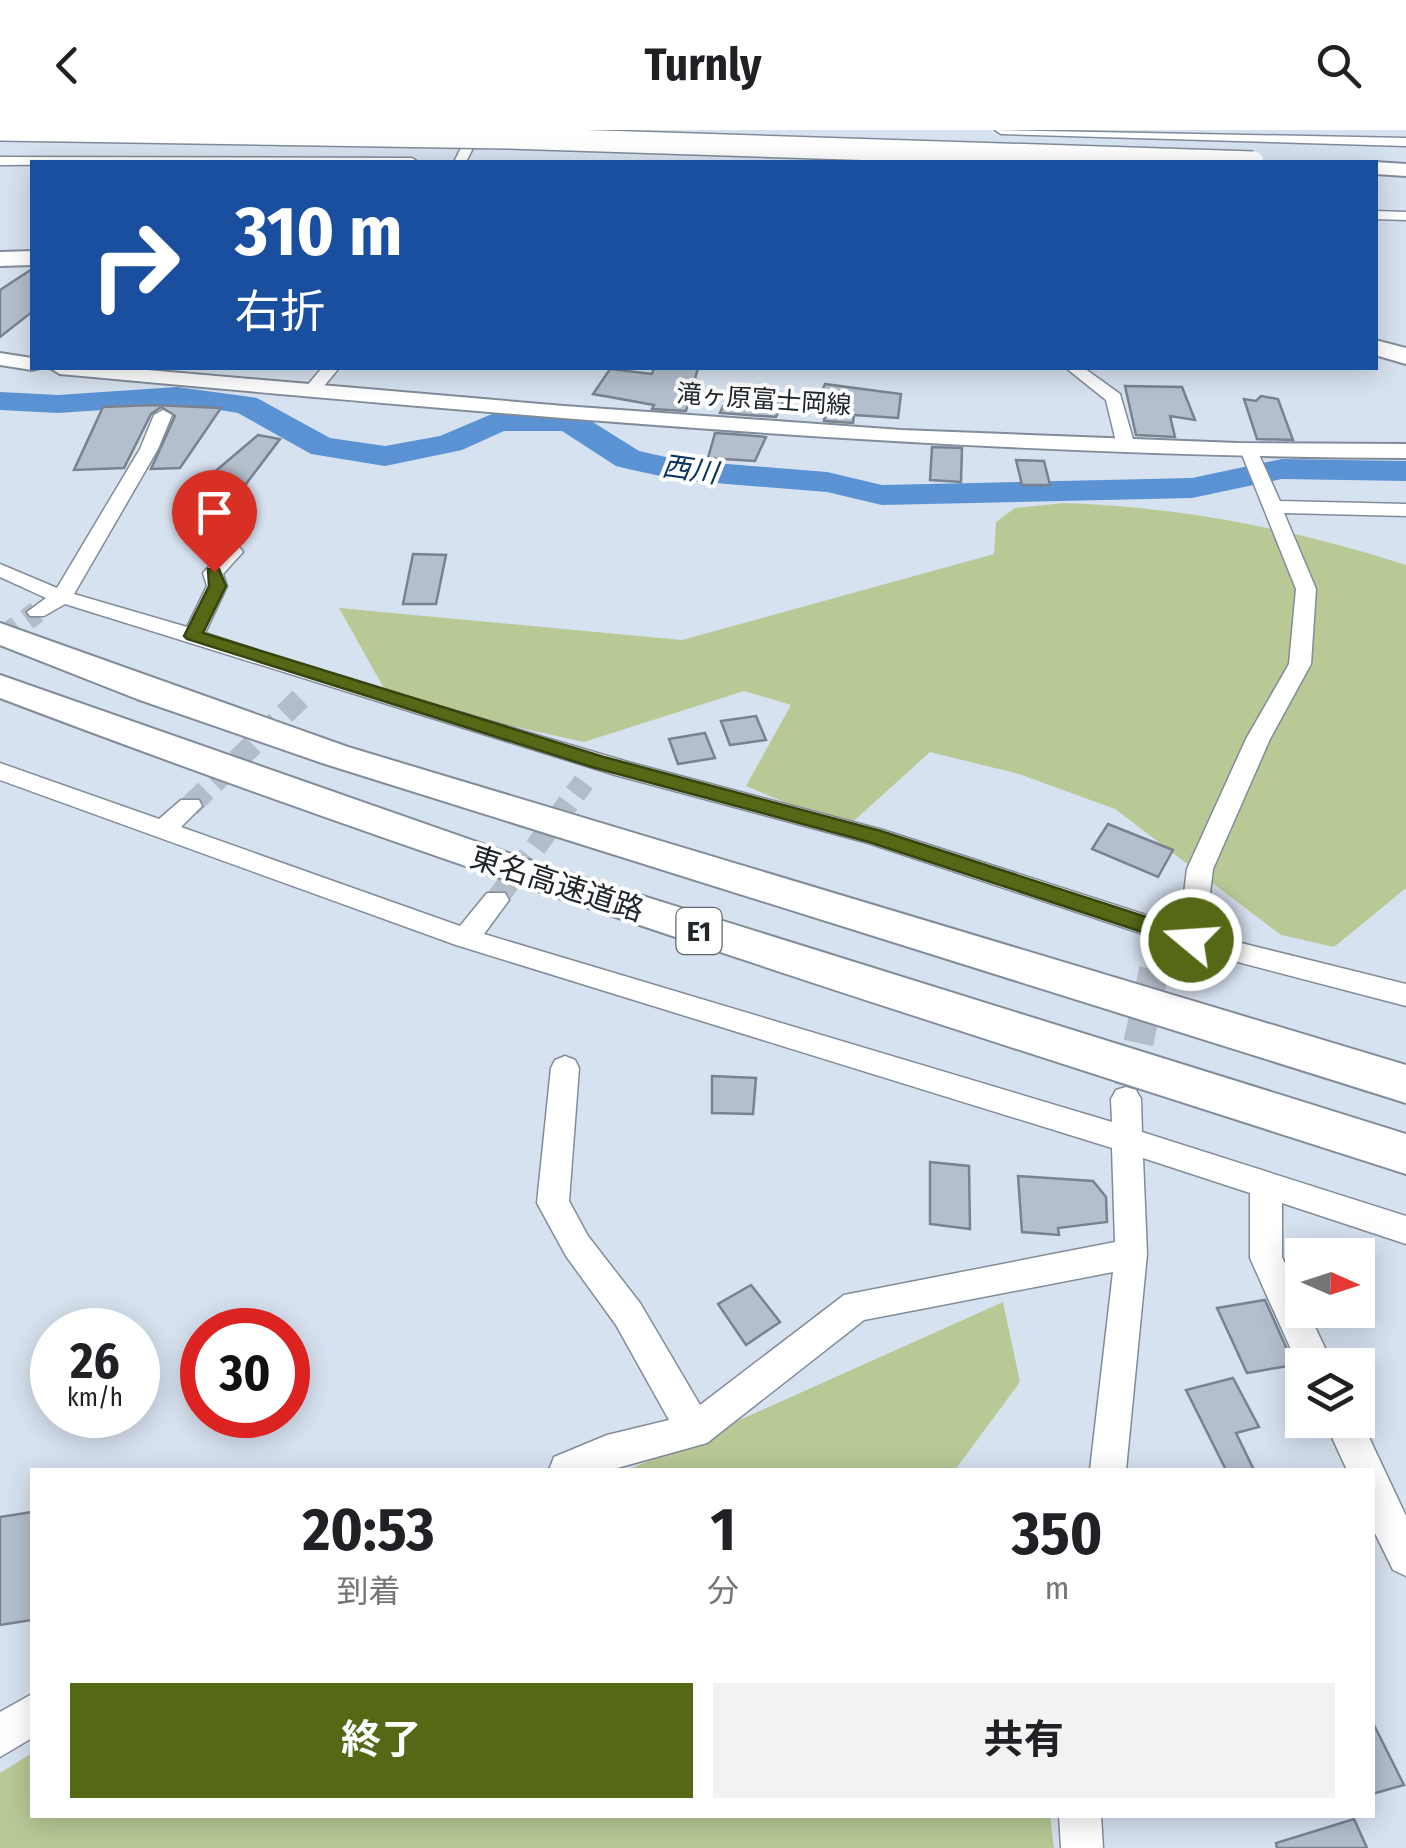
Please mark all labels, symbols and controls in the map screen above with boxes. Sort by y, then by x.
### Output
icon: back [40,38,95,93]
text: Turnly [645,38,761,92]
icon: search [1311,38,1366,93]
text: 310 m [235,190,403,274]
icon: right [70,200,200,330]
text: 右折 [235,285,325,339]
street label: 滝ヶ原富士岡線 [676,379,852,421]
water label: 西川 [660,449,723,490]
pin [172,470,257,573]
icon: arrive [187,485,242,540]
street label: 東名高速道路 [466,839,648,929]
position arrow [1139,888,1243,992]
road number: E1 [676,908,722,954]
north arrow [1285,1238,1375,1328]
map controls [1285,1238,1375,1438]
speed limit sign: 30 [180,1308,310,1438]
text: 26 [70,1331,120,1391]
button: layers [1285,1348,1375,1438]
text: km/h [67,1383,123,1413]
text: 20:53 [303,1494,435,1566]
text: 1 [711,1494,736,1566]
text: 350 [1012,1498,1102,1570]
text: m [1045,1569,1069,1607]
text: 到着 [337,1572,401,1610]
text: 分 [707,1572,739,1610]
button: 終了 [70,1683,693,1798]
button: 共有 [713,1683,1335,1798]

